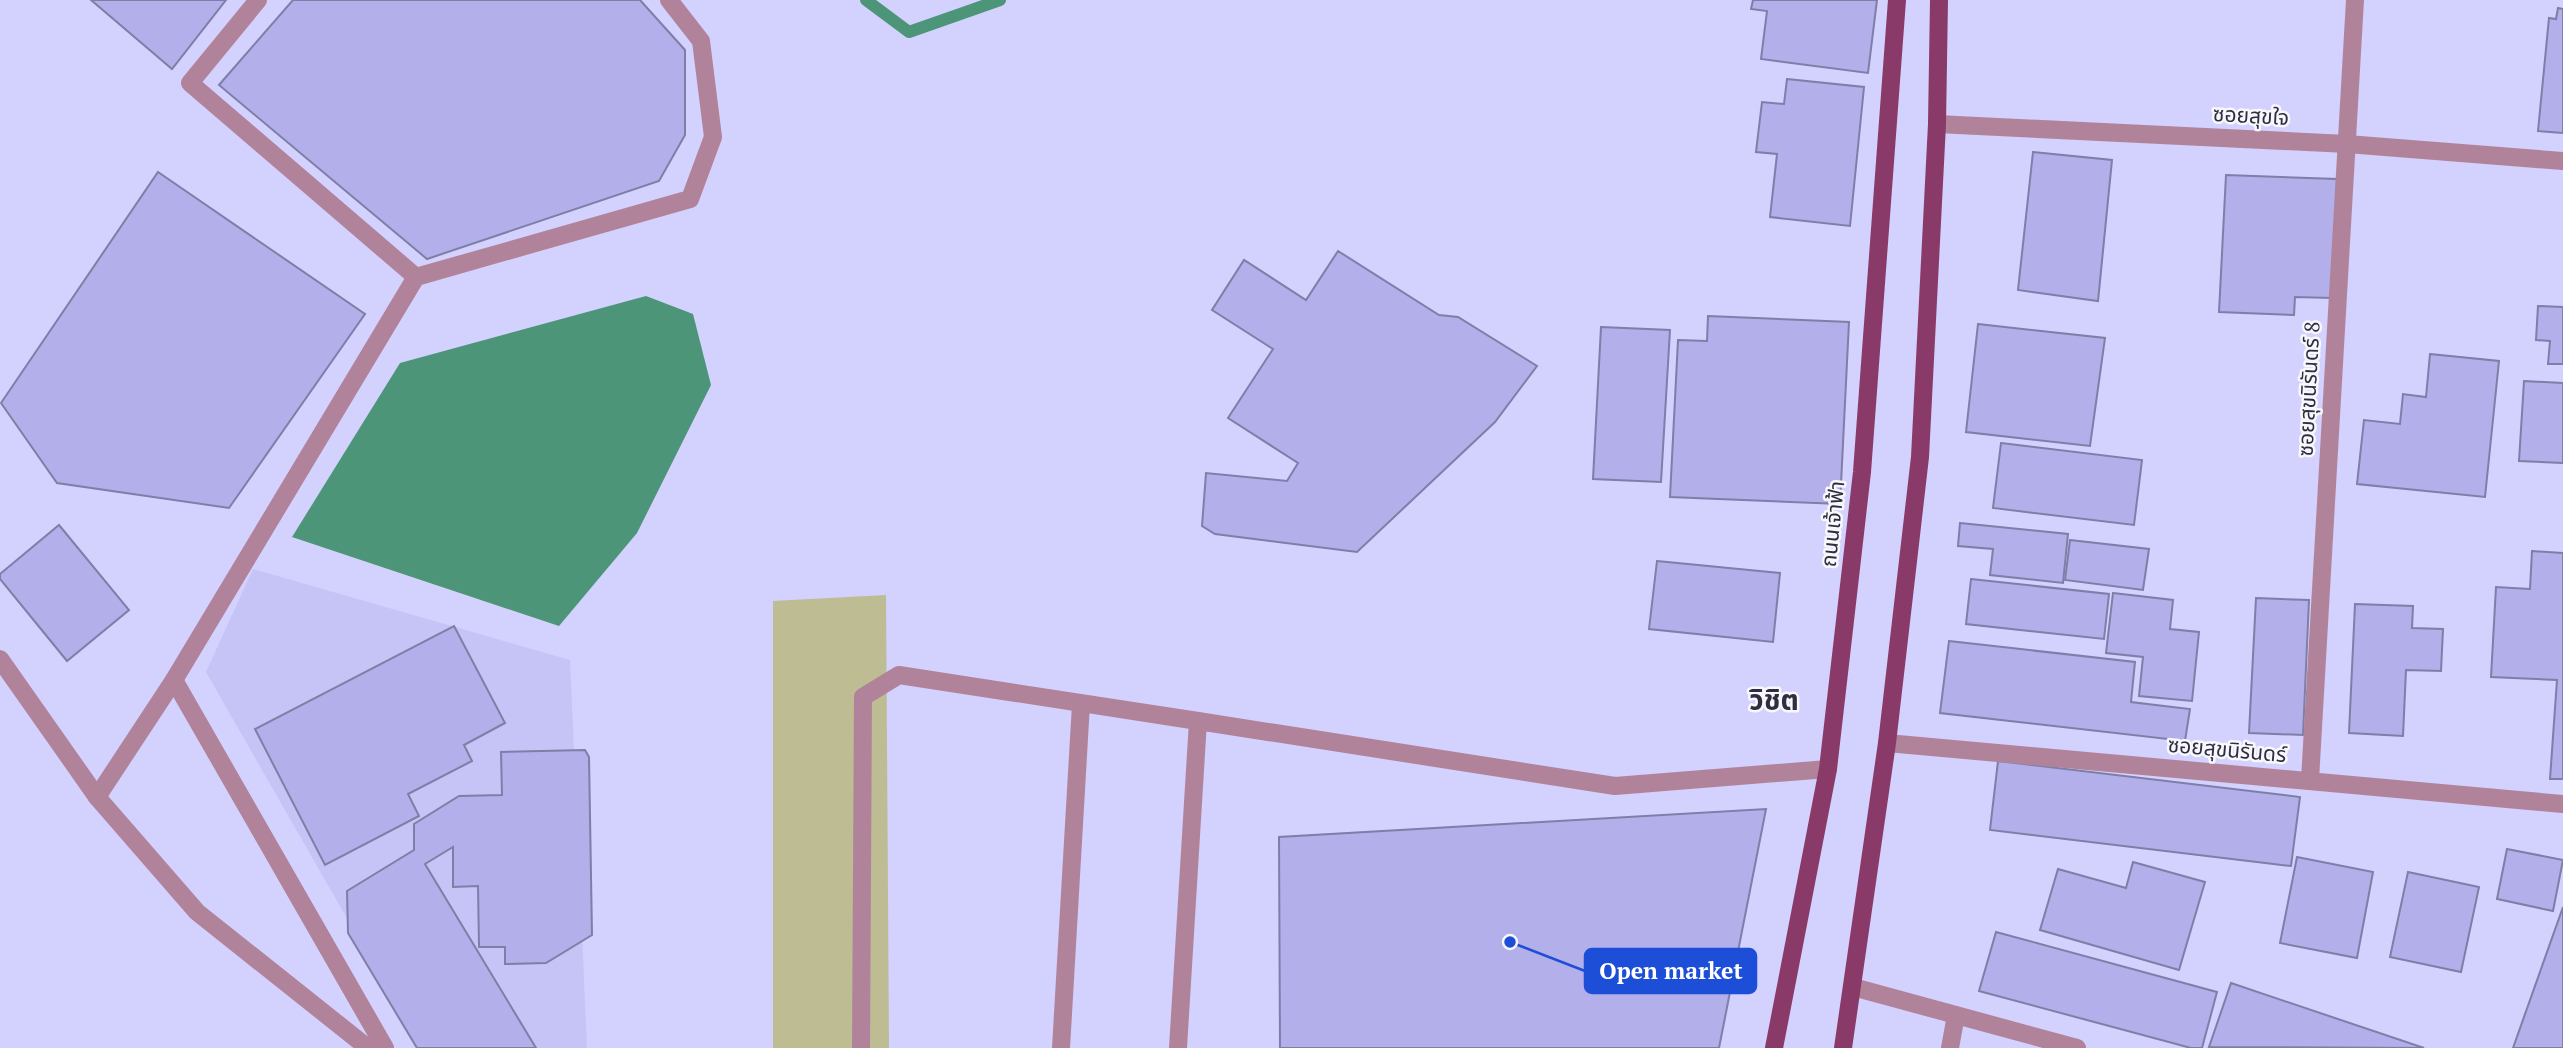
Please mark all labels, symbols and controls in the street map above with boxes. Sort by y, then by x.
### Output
street label: ซอยสุขใจ [2212,99,2290,131]
street label: ซอยสุขนิรันดร์ 8 [2290,321,2326,457]
street label: ถนนเจ้าฟ้า [1814,479,1850,568]
district label: วิชิต [1748,681,1799,718]
street label: ซอยสุขนิรันดร์ [2167,730,2289,768]
callout: Open market [1585,949,1756,993]
text: Open market [1599,955,1743,986]

